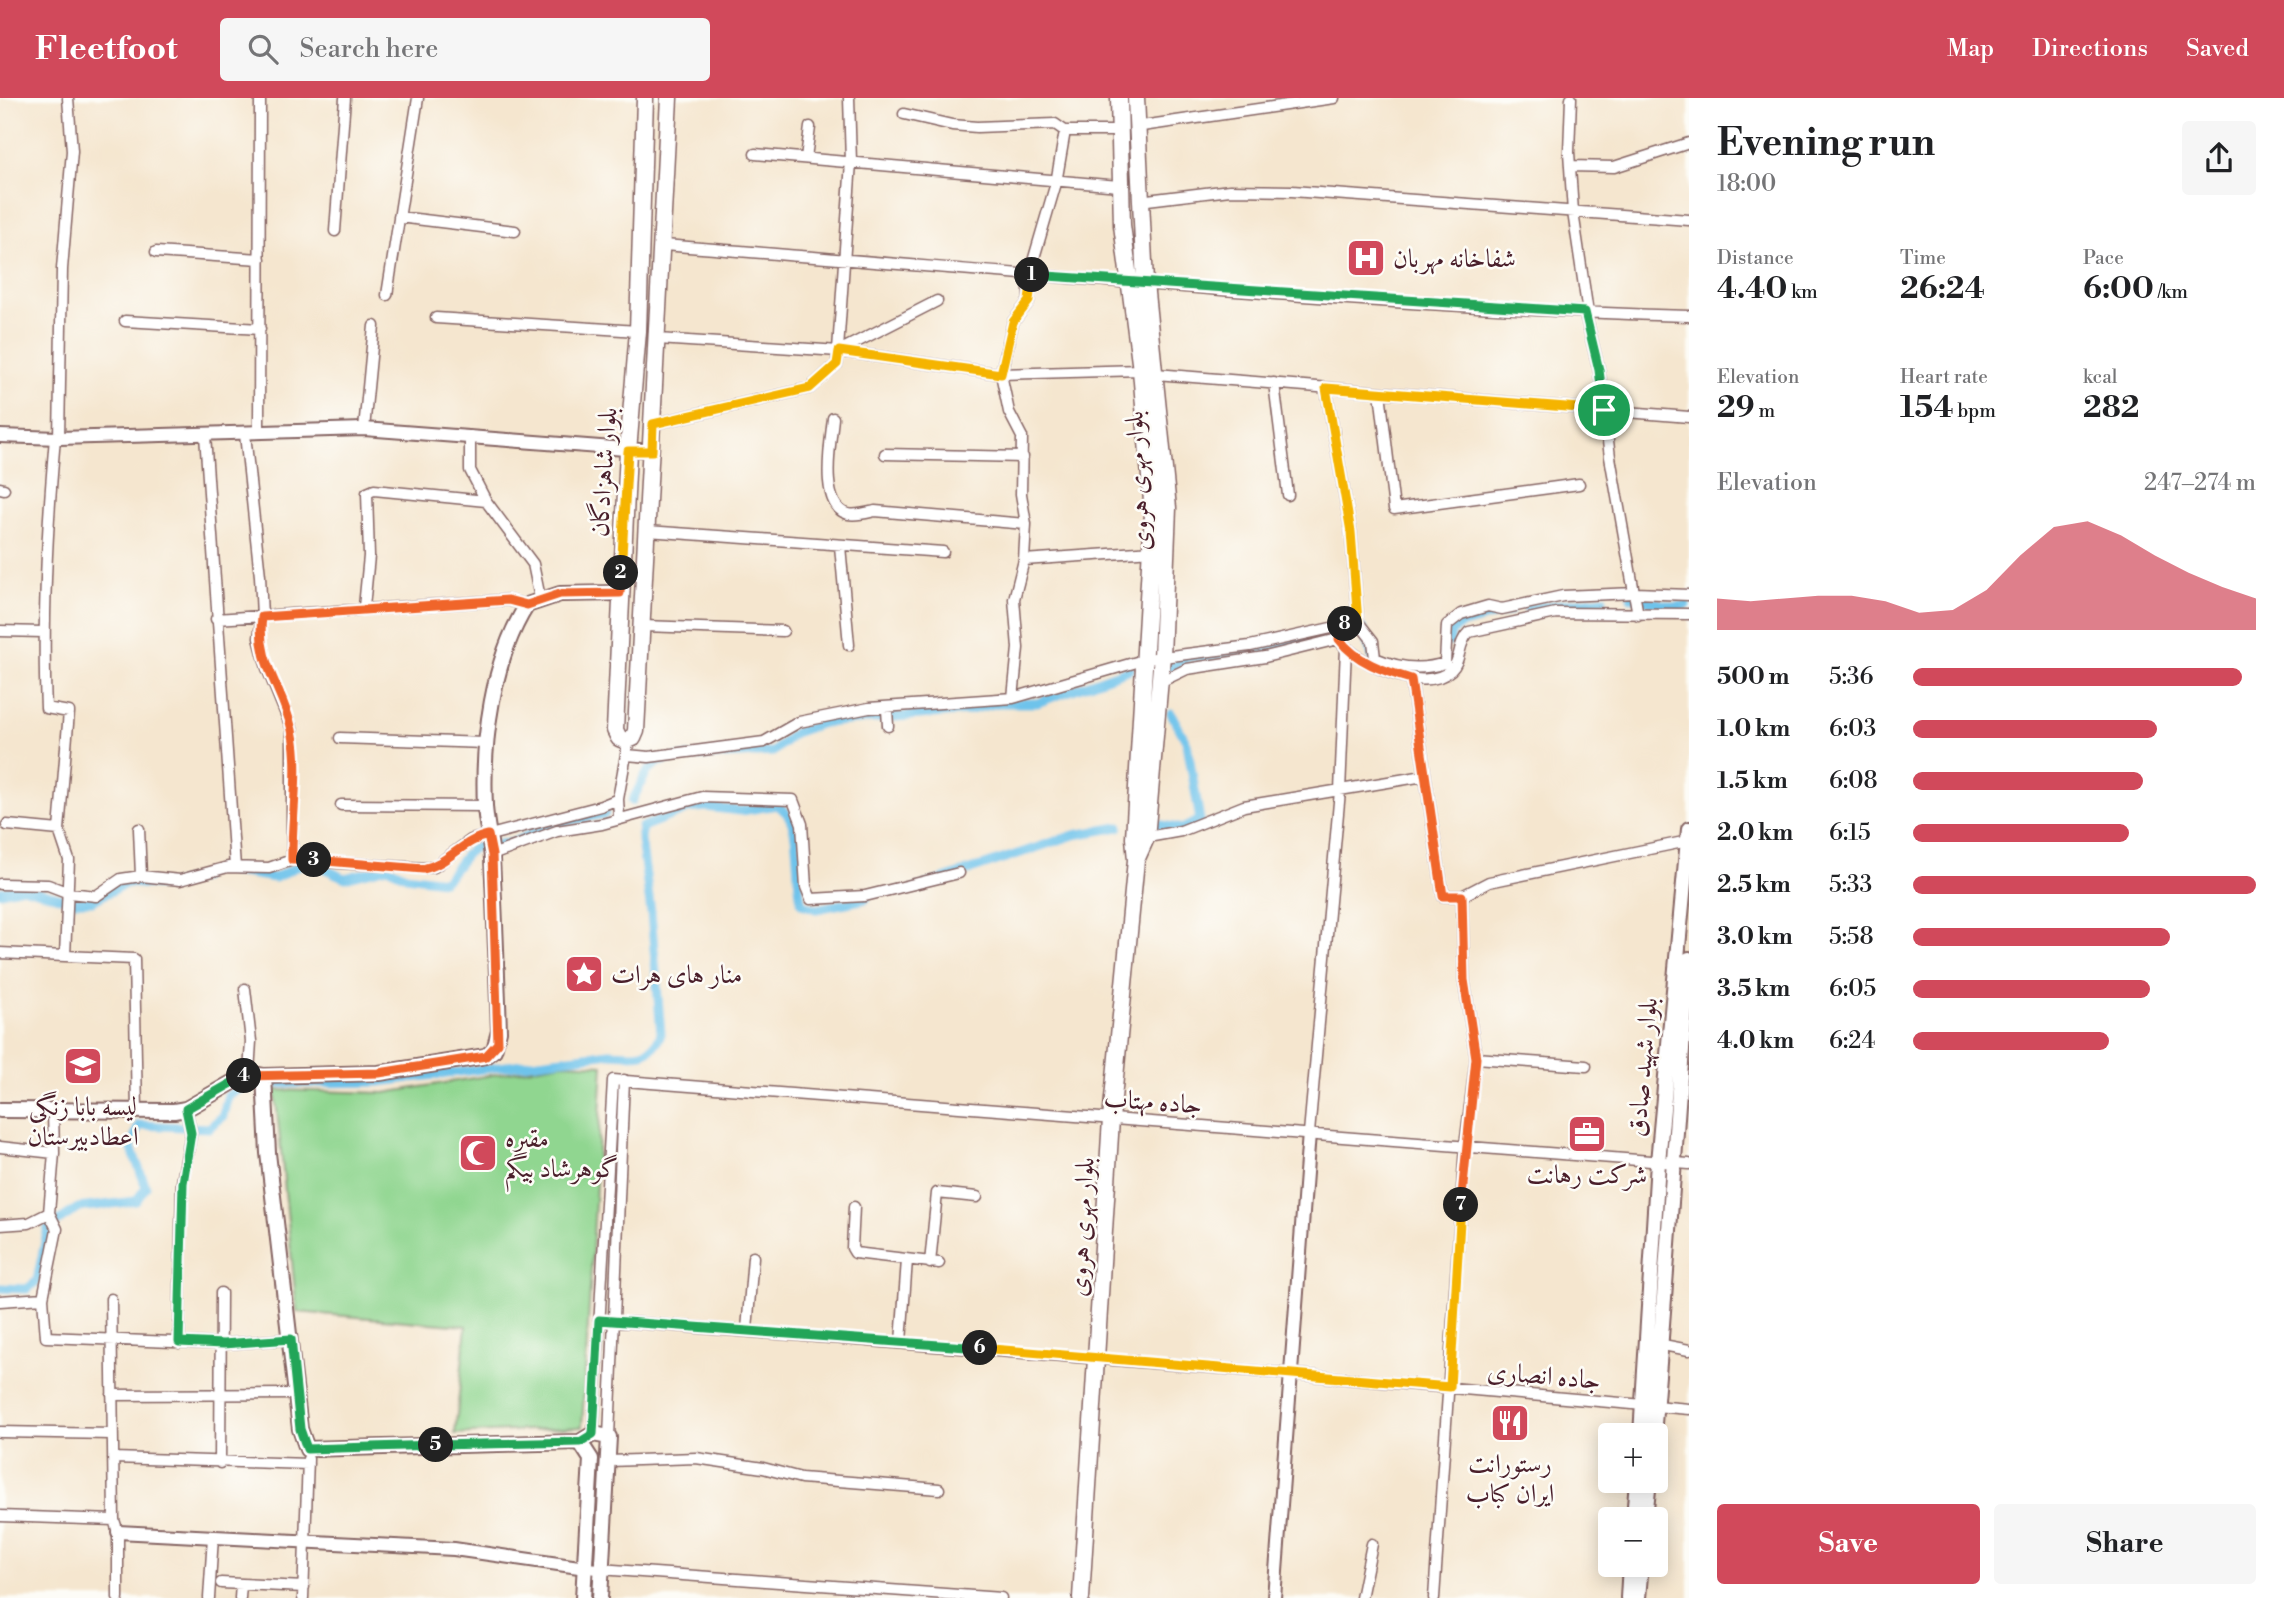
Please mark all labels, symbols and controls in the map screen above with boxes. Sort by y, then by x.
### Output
search box [220,18,710,81]
text: Fleetfoot [35,29,178,70]
icon: search [244,30,282,68]
text: Search here [300,33,438,65]
text: Map [1947,34,1994,64]
text: Directions [2032,34,2148,64]
text: Saved [2186,34,2249,64]
text: Evening run [1717,120,1935,167]
button: share [2182,121,2256,195]
text: 18:00 [1717,170,1776,198]
hospital icon: شفاخانه مهربان [1345,237,1387,279]
place label: شفاخانه مهربان [1393,243,1516,275]
text: Distance [1717,246,1794,270]
text: Time [1900,246,1946,270]
text: Pace [2083,246,2124,270]
pin: 1 [1014,258,1050,292]
text: 1 [1027,262,1036,286]
text: 4.40 [1717,270,1787,308]
text: 26:24 [1900,270,1985,308]
text: 6:00 [2083,270,2154,308]
text: km [1787,280,1818,304]
text: /km [2154,280,2188,304]
text: Elevation [1717,365,1799,389]
text: Heart rate [1900,365,1988,389]
text: kcal [2083,365,2117,389]
pin [1574,380,1634,440]
text: 29 [1717,389,1755,427]
text: 154 [1900,389,1954,427]
text: 282 [2083,389,2140,427]
icon: arrive [1585,391,1623,429]
text: m [1755,399,1775,423]
text: bpm [1954,399,1996,423]
street label: بلوار شاهزادگان [584,406,624,538]
street label: بلوار مهری هروی [1118,410,1158,552]
text: Elevation [1717,469,1817,497]
text: 247–274 m [2144,469,2256,497]
pin: 2 [604,556,638,590]
text: 2 [615,560,626,584]
pin: 8 [1328,606,1362,642]
text: 8 [1338,611,1351,635]
text: 500 m [1717,663,1789,691]
text: 5:36 [1829,663,1874,691]
text: 1.0 km [1717,715,1790,743]
text: 6:03 [1829,715,1876,743]
text: 1.5 km [1717,767,1788,795]
text: 6:08 [1829,767,1877,795]
text: 2.0 km [1717,819,1793,847]
text: 6:15 [1829,819,1871,847]
pin: 3 [296,842,332,878]
text: 3 [308,847,319,871]
text: 2.5 km [1717,871,1791,899]
text: 5:33 [1829,871,1872,899]
text: 3.0 km [1717,923,1793,951]
text: 5:58 [1829,923,1874,951]
place icon: منار های هرات [563,953,605,995]
place label: منار های هرات [611,959,742,991]
text: 3.5 km [1717,975,1790,1003]
text: 6:05 [1829,975,1876,1003]
street label: بلوار شهید صادق [1621,996,1665,1138]
text: 4.0 km [1717,1027,1794,1055]
text: 6:24 [1829,1027,1875,1055]
school or university icon: لیسه بابا زنگی اعطادبیرستان [62,1045,104,1087]
pin: 4 [226,1058,262,1094]
text: 4 [237,1063,250,1087]
street label: جاده مهتاب [1103,1083,1203,1121]
place label: لیسه بابا زنگی اعطادبیرستان [27,1091,139,1153]
office icon: شرکت رهانت [1566,1113,1608,1155]
place label: مقبره گوهرشاد بیگم [505,1123,618,1193]
mosque icon: مقبره گوهرشاد بیگم [457,1132,499,1174]
street label: بلوار مهری هروی [1062,1156,1102,1298]
place label: شرکت رهانت [1527,1159,1647,1191]
pin: 7 [1444,1188,1478,1222]
text: 7 [1455,1192,1466,1216]
pin: 6 [962,1330,998,1366]
text: 6 [974,1335,985,1359]
street label: جاده انصاری [1486,1355,1602,1397]
restaurant icon: رستورانت ایران کباب [1489,1402,1531,1444]
map controls [1598,1423,1668,1577]
button: + [1598,1423,1668,1493]
pin: 5 [418,1428,453,1462]
text: 5 [430,1432,441,1456]
place label: رستورانت ایران کباب [1466,1448,1554,1510]
button: Save [1717,1504,1980,1584]
button: Share [1994,1504,2256,1584]
button: − [1598,1507,1668,1577]

